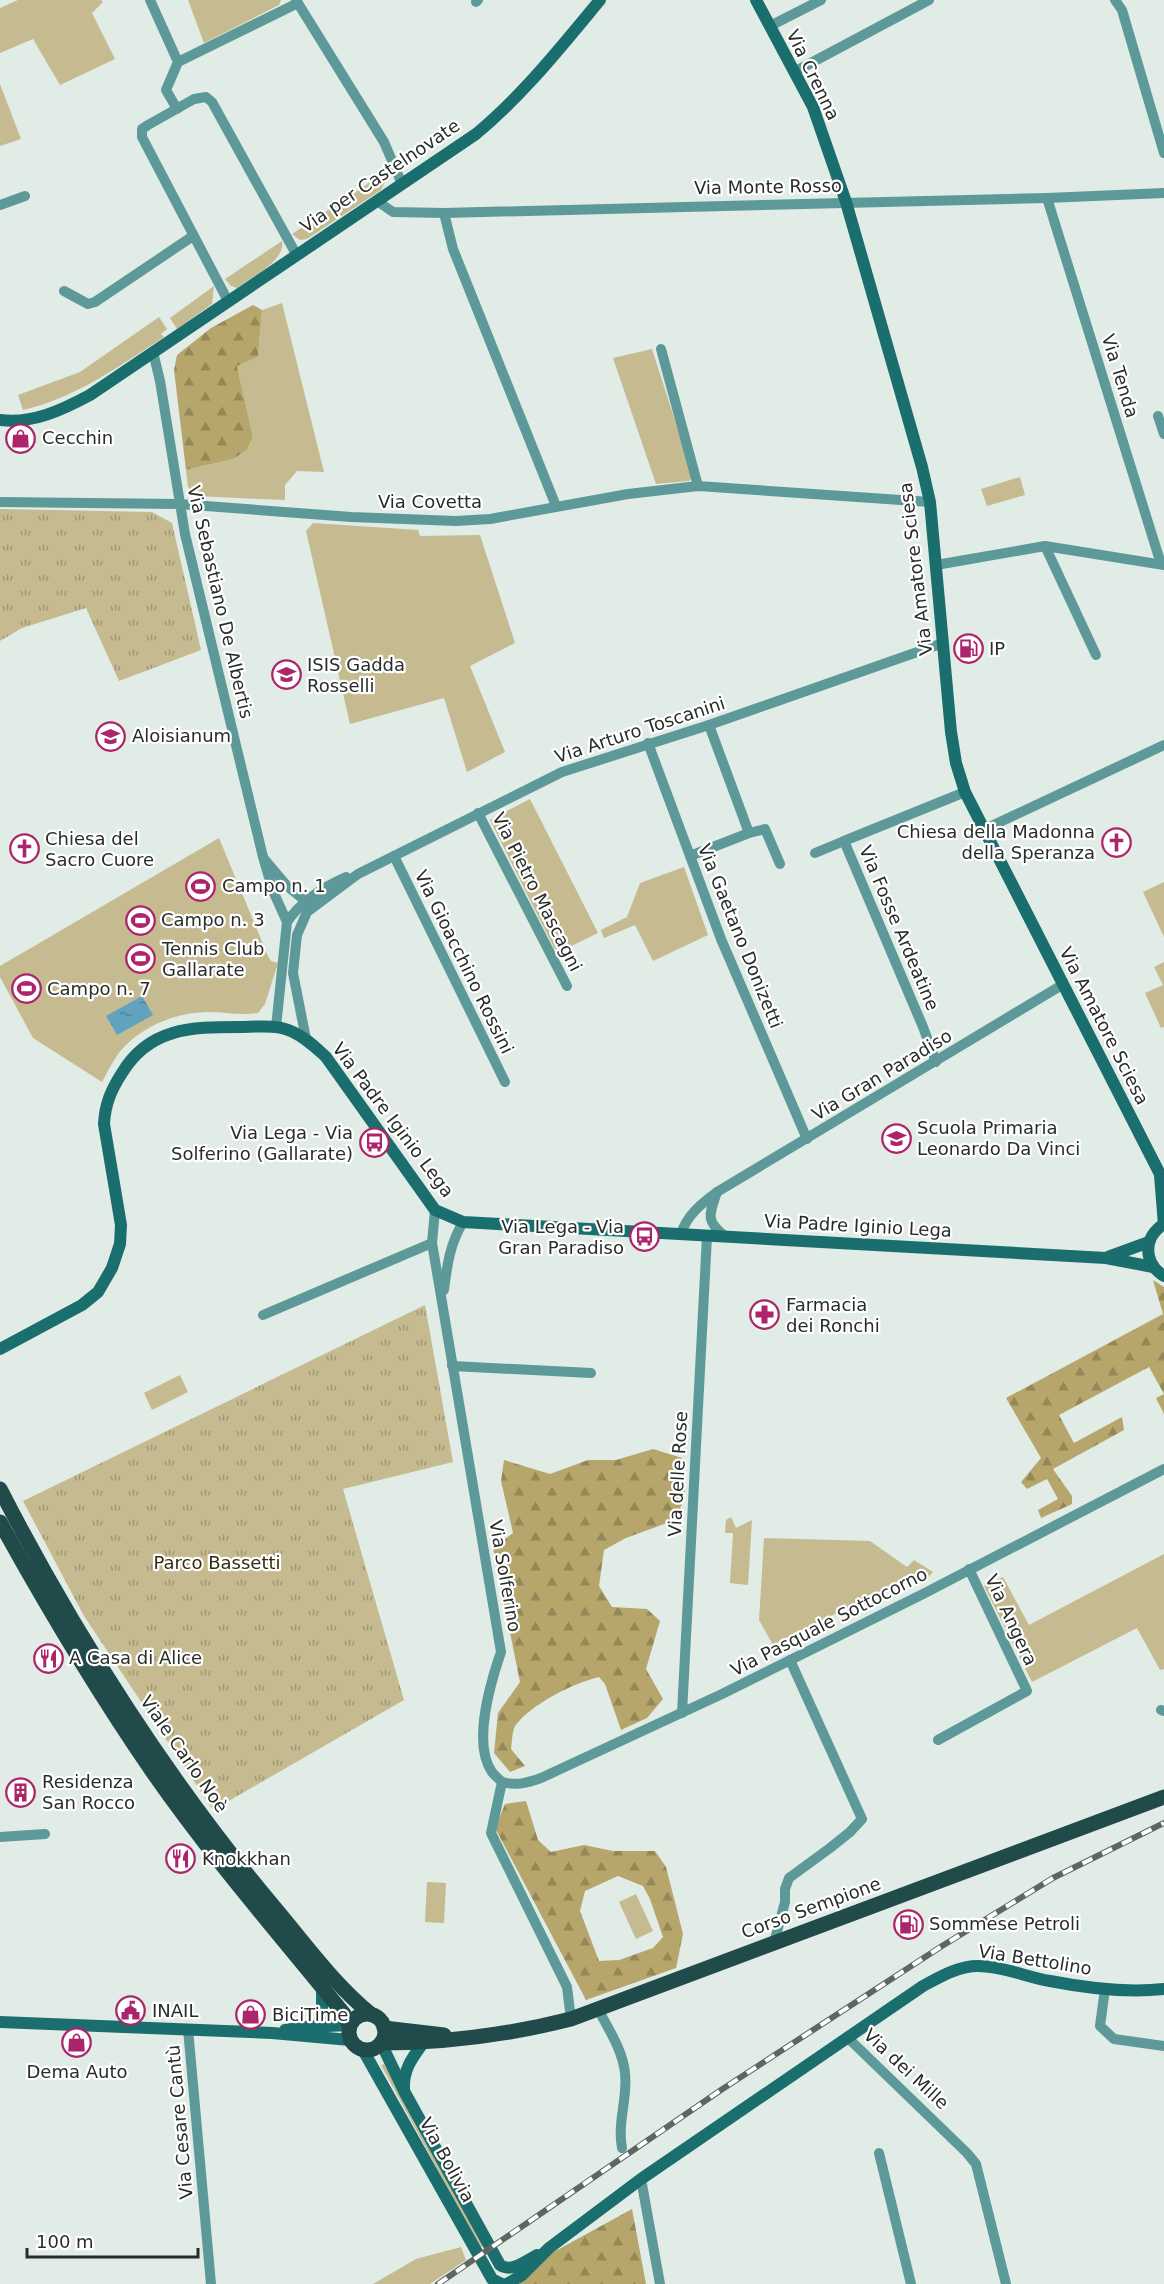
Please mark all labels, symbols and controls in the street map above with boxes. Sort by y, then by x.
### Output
street label: Via Crenna [782,26,844,124]
street label: Via per Castelnovate [296,114,463,237]
street label: Via Monte Rosso [694,175,842,198]
street label: Via Tenda [1098,331,1143,420]
shop icon: Cecchin [5,422,37,454]
place label: Cecchin [42,427,113,448]
street label: Via Amatore Sciesa [894,481,937,657]
street label: Via Sebastiano De Albertis [183,483,258,720]
street label: Via Covetta [378,491,482,512]
fuel station icon: IP [952,633,984,665]
place label: IP [989,638,1005,659]
place label: ISIS Gadda Rosselli [307,654,405,696]
school or university icon: ISIS Gadda Rosselli [270,659,302,691]
street label: Via Arturo Toscanini [552,692,728,767]
school or university icon: Aloisianum [95,720,127,752]
place label: Aloisianum [132,725,231,746]
street label: Via Pietro Mascagni [488,809,587,975]
place label: Chiesa della Madonna della Speranza [897,821,1095,863]
church icon: Chiesa della Madonna della Speranza [1100,826,1132,858]
place label: Chiesa del Sacro Cuore [45,828,154,870]
church icon: Chiesa del Sacro Cuore [8,833,40,865]
street label: Via Gaetano Donizetti [694,841,787,1031]
street label: Via Fosse Ardeatine [855,842,944,1014]
street label: Via Gioacchino Rossini [411,866,518,1057]
sports icon: Campo n. 1 [185,870,217,902]
place label: Campo n. 1 [222,875,326,896]
sports icon: Campo n. 3 [124,904,156,936]
place label: Campo n. 3 [161,909,265,930]
place label: Tennis Club Gallarate [161,938,264,980]
sports icon: Tennis Club Gallarate [125,943,157,975]
street label: Via Amatore Sciesa [1056,943,1153,1108]
sports icon: Campo n. 7 [10,973,42,1005]
place label: Campo n. 7 [47,978,151,999]
street label: Via Gran Paradiso [808,1024,956,1125]
street label: Via Padre Iginio Lega [328,1038,458,1201]
place label: Scuola Primaria Leonardo Da Vinci [917,1117,1080,1159]
place label: Via Lega - Via Solferino (Gallarate) [171,1122,353,1164]
school or university icon: Scuola Primaria Leonardo Da Vinci [880,1122,912,1154]
bus stop icon: Via Lega - Via Solferino (Gallarate) [358,1127,390,1159]
street label: Via Padre Iginio Lega [764,1210,953,1241]
place label: Via Lega - Via Gran Paradiso [498,1216,624,1258]
bus stop icon: Via Lega - Via Gran Paradiso [629,1221,661,1253]
place label: Farmacia dei Ronchi [786,1294,880,1336]
pharmacy icon: Farmacia dei Ronchi [749,1299,781,1331]
street label: Via delle Rose [664,1410,691,1538]
street label: Via Solferino [485,1518,526,1634]
park label: Parco Bassetti [153,1552,281,1573]
street label: Via Pasquale Sottocorno [727,1563,931,1680]
street label: Via Angera [981,1571,1042,1669]
restaurant icon: A Casa di Alice [32,1642,64,1674]
place label: A Casa di Alice [69,1647,202,1668]
street label: Viale Carlo Noè [136,1691,233,1816]
place label: Residenza San Rocco [42,1771,135,1813]
building icon: Residenza San Rocco [5,1776,37,1808]
restaurant icon: Knokkhan [165,1843,197,1875]
place label: Knokkhan [202,1848,291,1869]
street label: Corso Sempione [738,1873,884,1943]
fuel station icon: Sommese Petroli [892,1908,924,1940]
place label: Sommese Petroli [929,1913,1080,1934]
street label: Via Bettolino [977,1940,1093,1979]
public building icon: INAIL [115,1995,147,2027]
shop icon: BiciTime [235,1999,267,2031]
place label: INAIL [152,2000,198,2021]
place label: BiciTime [272,2004,348,2025]
street label: Via dei Mille [859,2024,953,2113]
shop icon: Dema Auto [61,2027,93,2059]
street label: Via Cesare Cantù [162,2044,197,2200]
place label: Dema Auto [26,2061,128,2082]
street label: Via Bolivia [416,2114,479,2206]
scale bar [27,2221,198,2259]
text: 100 m [36,2231,94,2252]

